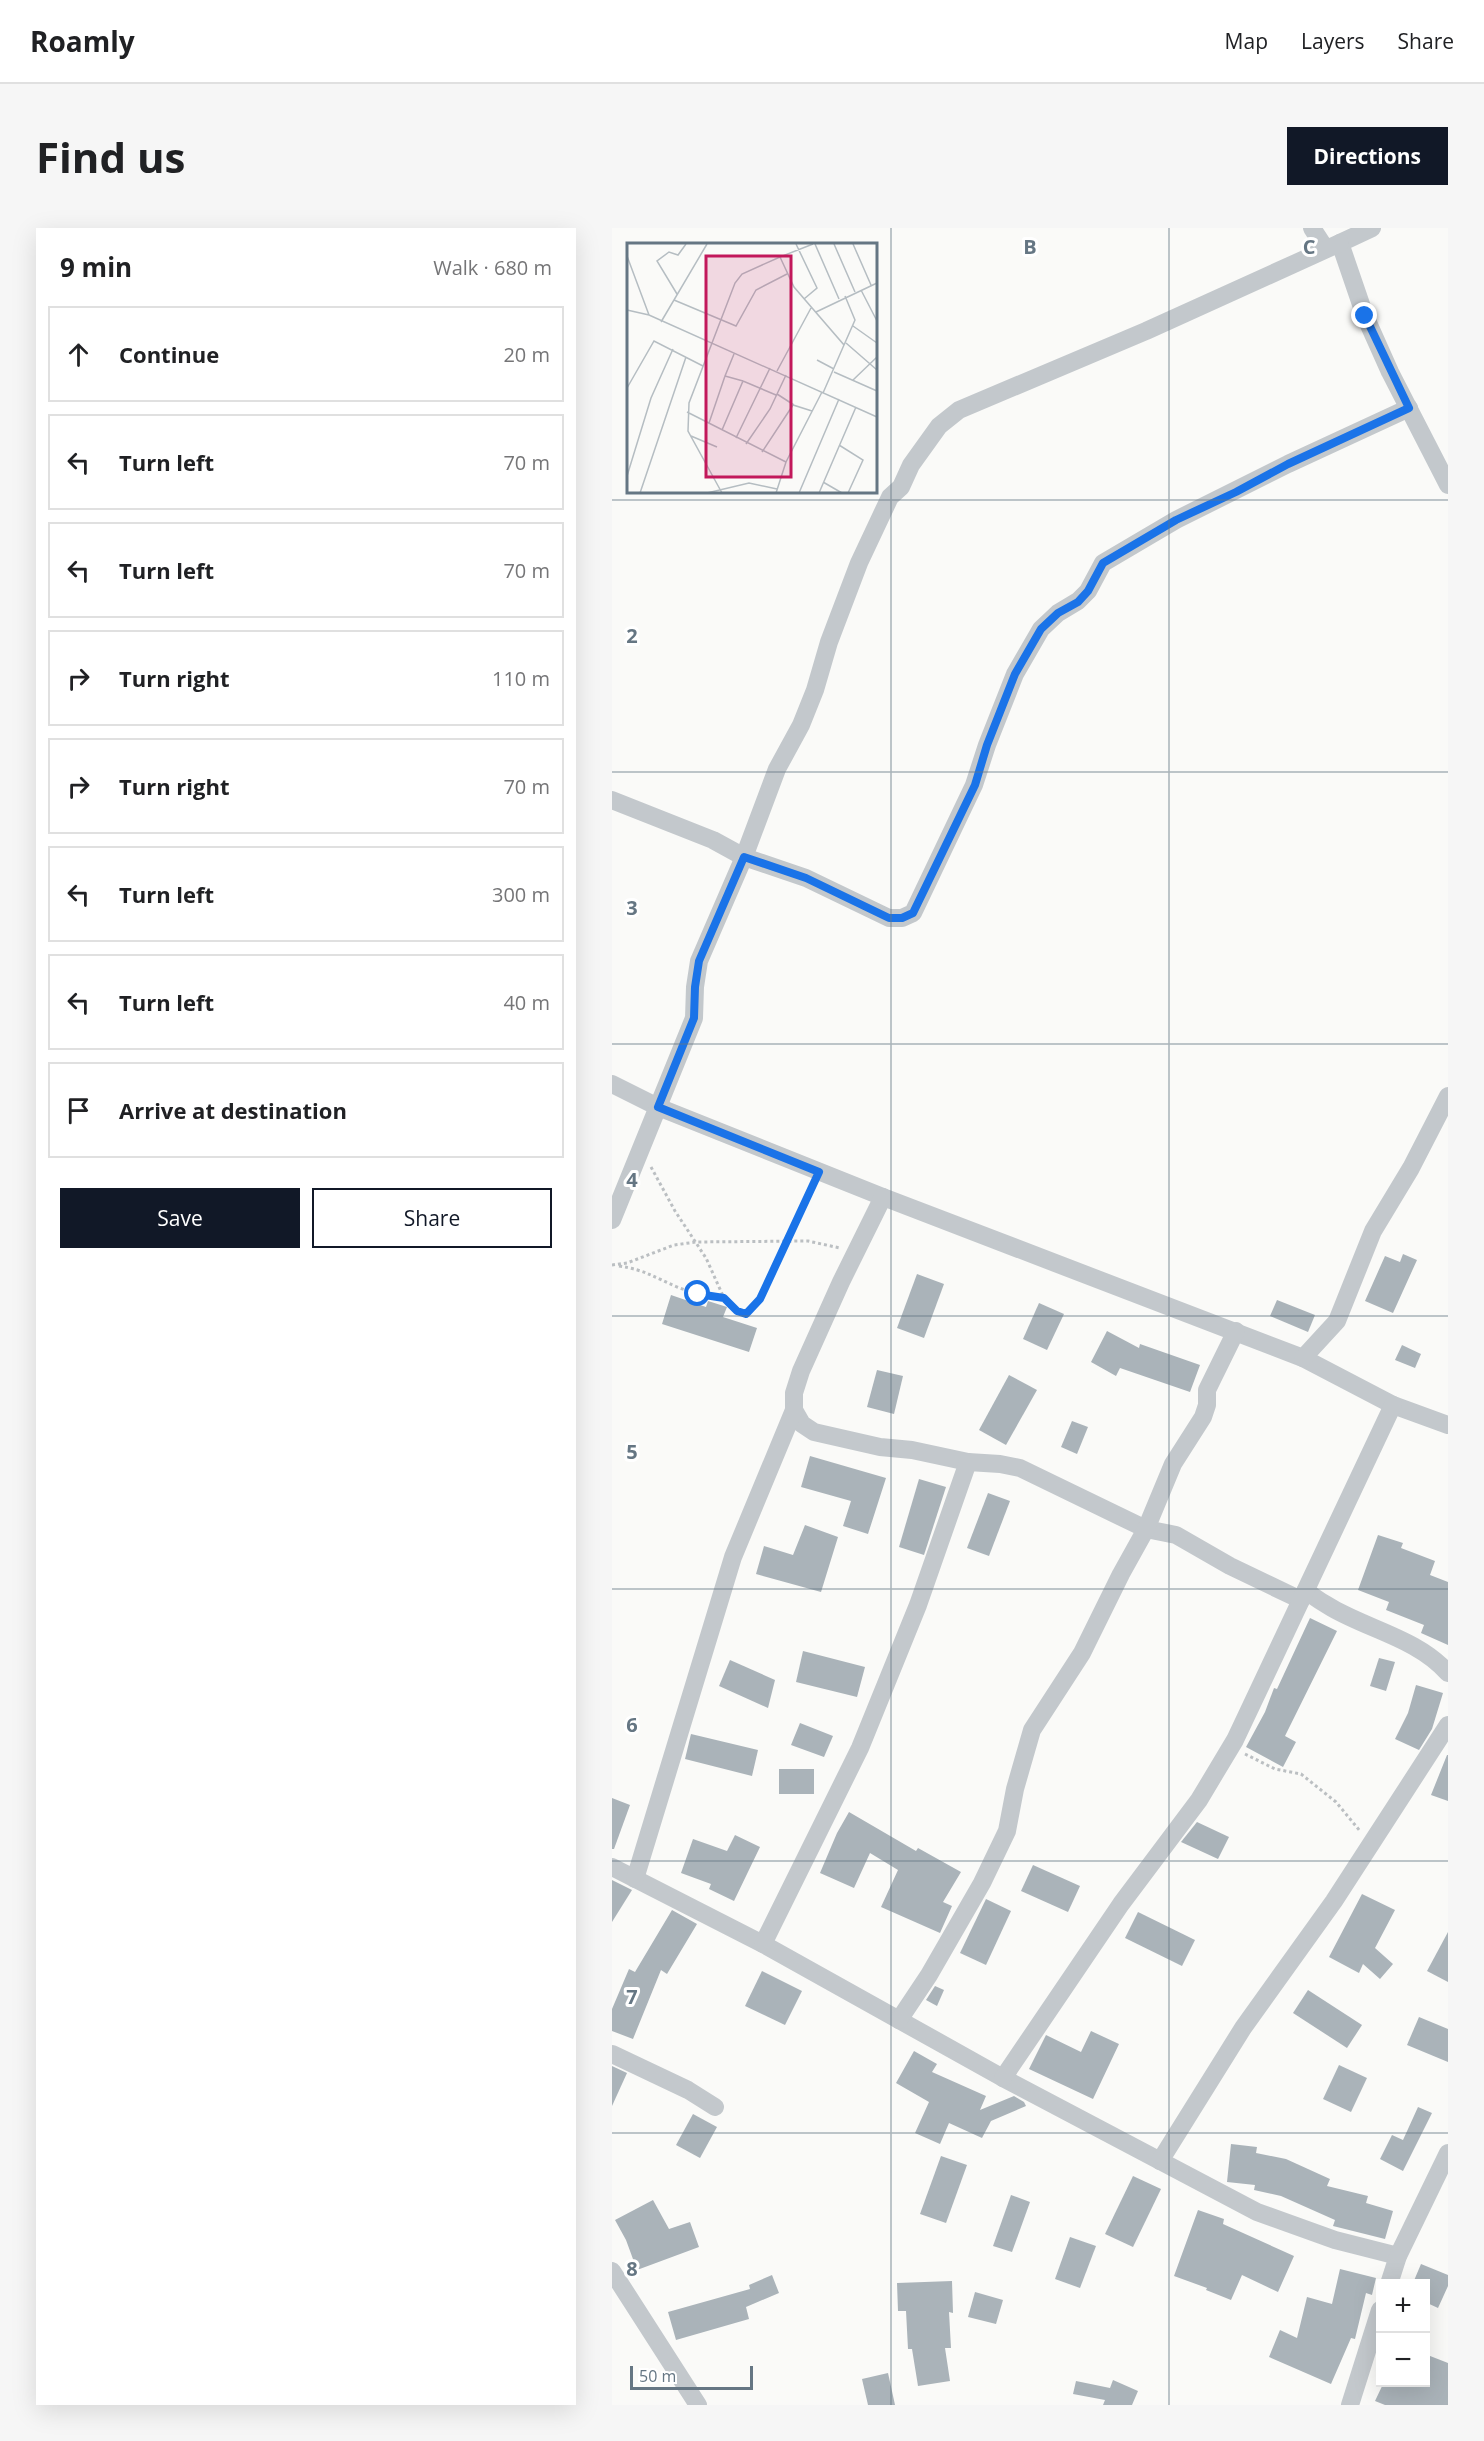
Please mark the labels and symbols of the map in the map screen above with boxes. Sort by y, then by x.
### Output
text: B [1023,233,1037,260]
text: C [1303,233,1316,260]
inset map [627,243,878,494]
route end [1351,302,1377,328]
text: 2 [626,622,638,649]
text: 3 [626,894,638,921]
text: 4 [626,1166,638,1193]
route start [684,1280,710,1306]
text: 5 [626,1438,638,1465]
text: 6 [626,1711,638,1738]
text: 7 [626,1983,638,2010]
text: 8 [626,2255,638,2282]
scale bar [630,2363,753,2390]

